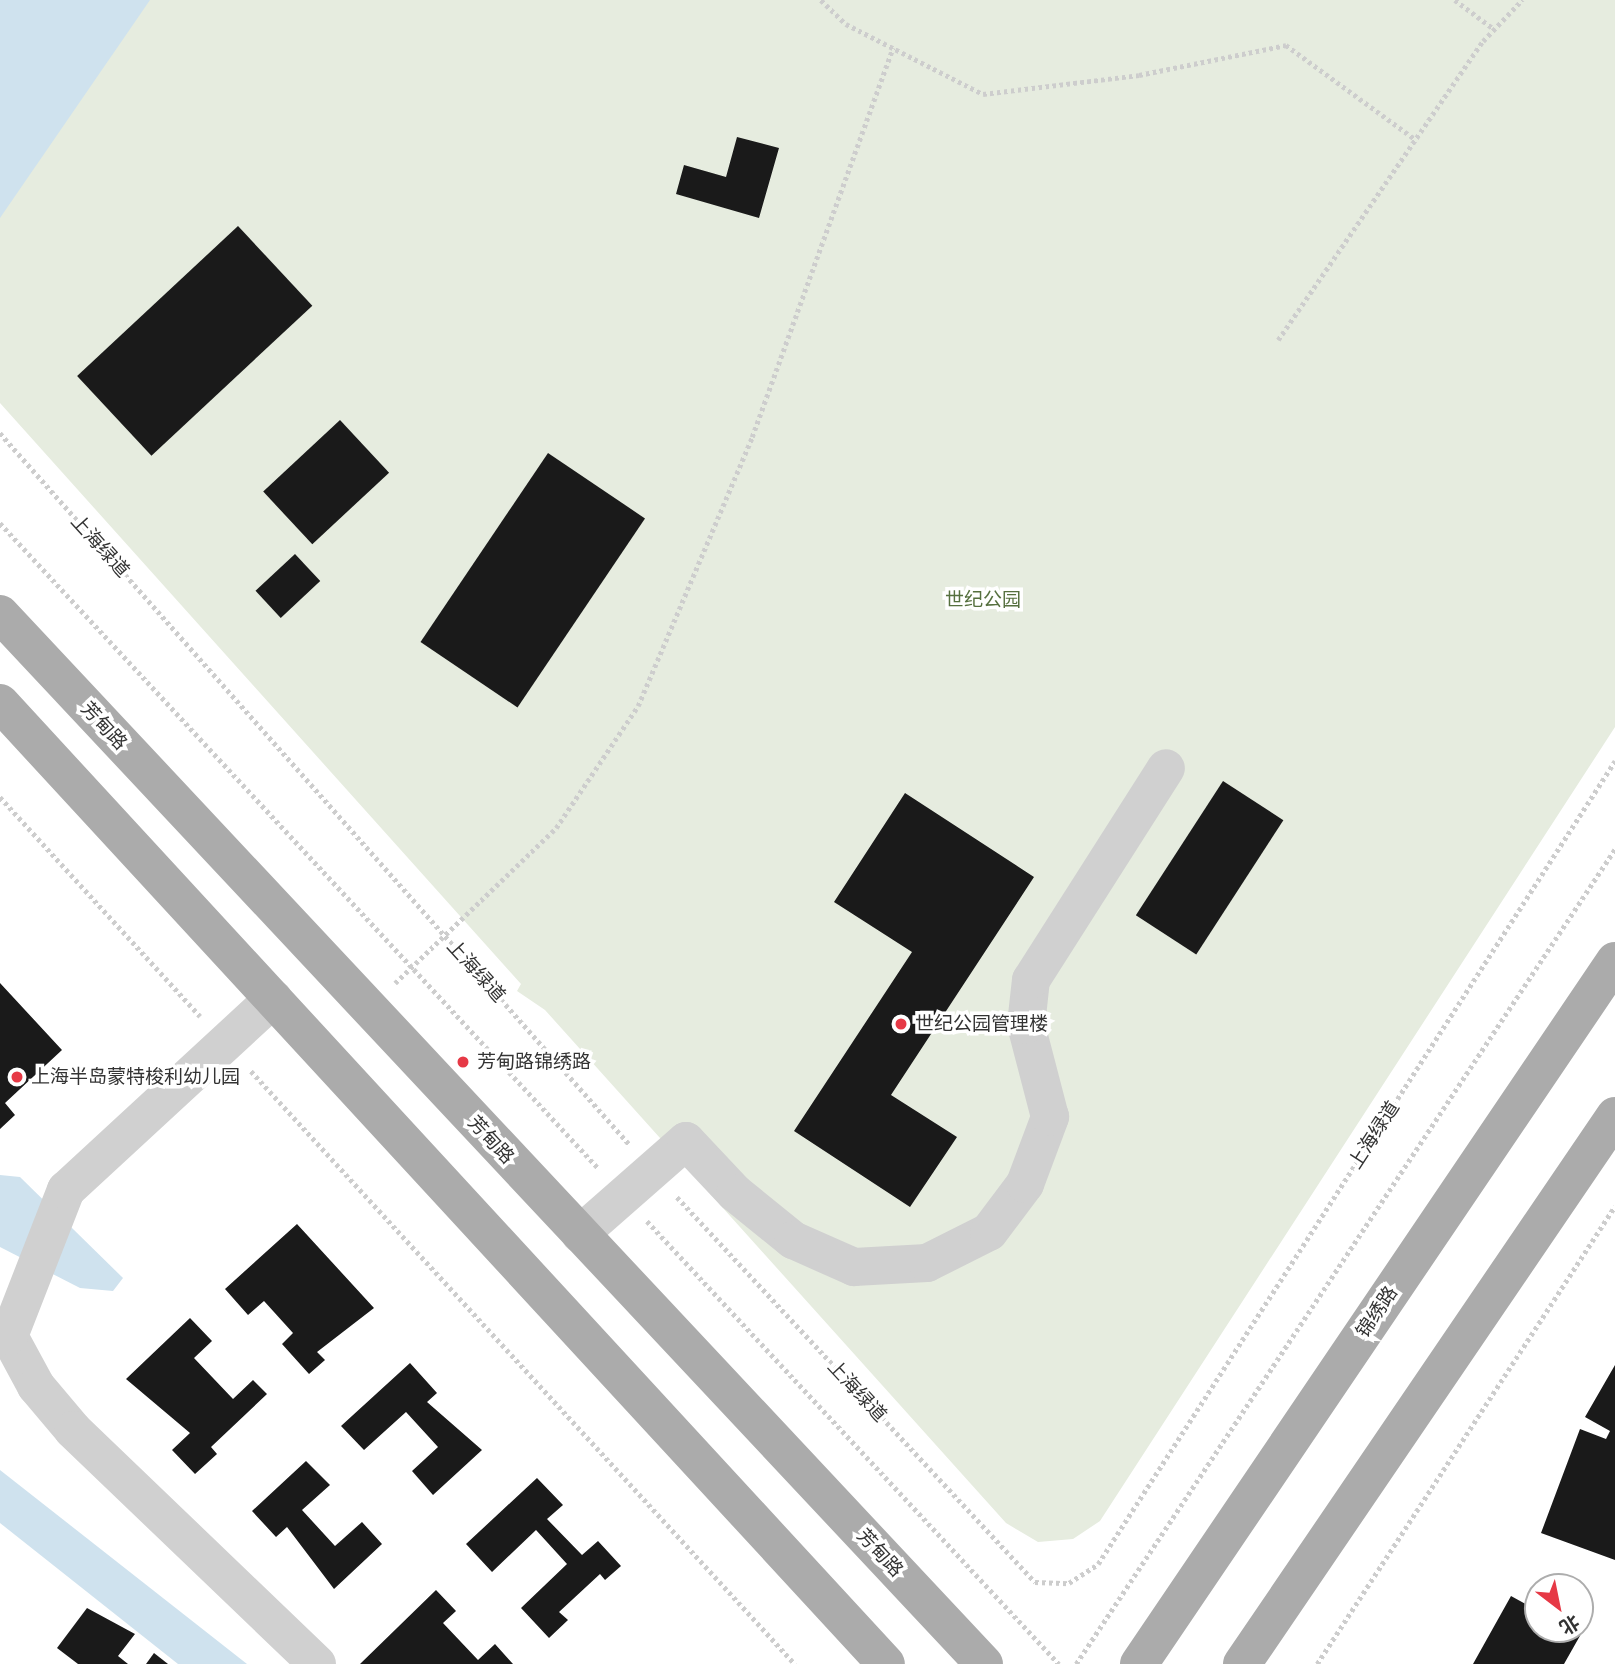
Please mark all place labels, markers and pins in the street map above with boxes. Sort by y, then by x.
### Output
place label: 世纪公园管理楼 [915,1013,1048,1035]
marker: 世纪公园管理楼 [893,1016,909,1032]
place label: 芳甸路锦绣路 [477,1051,591,1073]
marker: 芳甸路锦绣路 [455,1054,471,1070]
place label: 上海半岛蒙特梭利幼儿园 [31,1066,240,1088]
marker: 上海半岛蒙特梭利幼儿园 [9,1069,25,1085]

